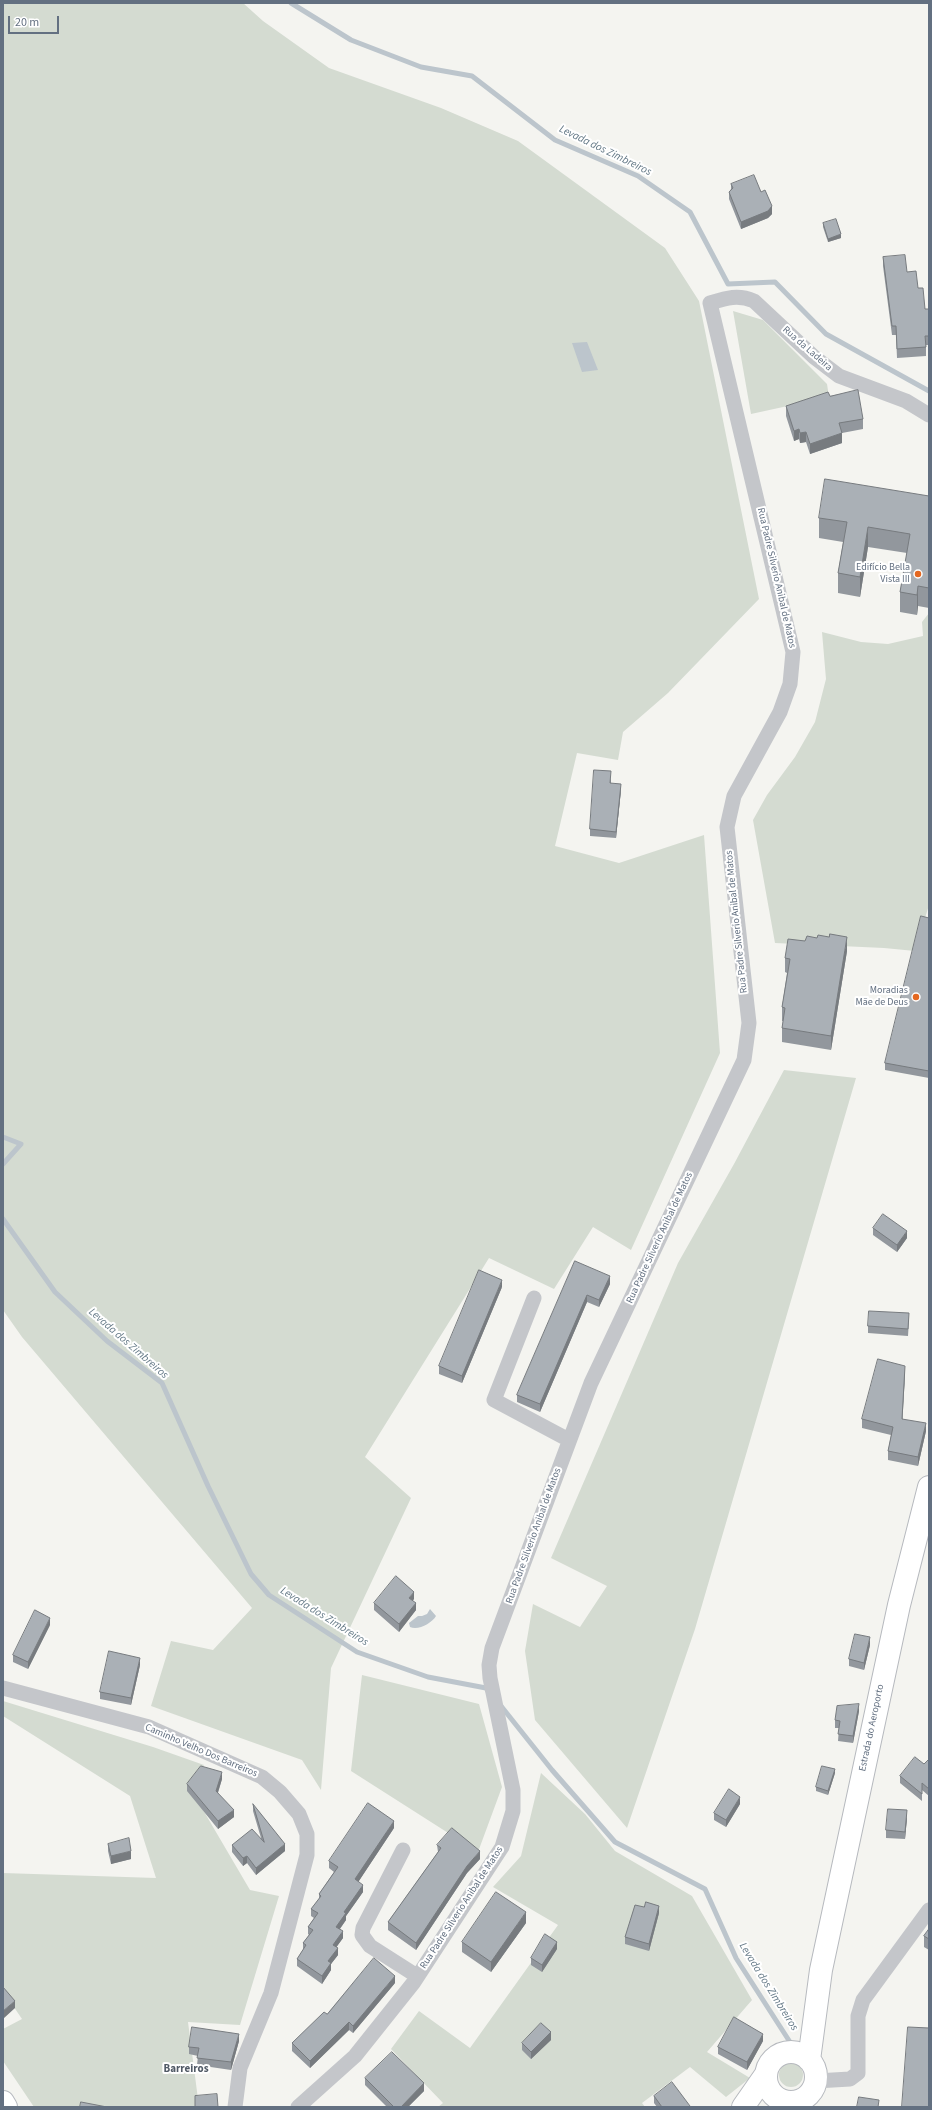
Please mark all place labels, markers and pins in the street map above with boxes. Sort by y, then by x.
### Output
place label: Edifício Bella Vista III [856,562,910,586]
marker: Edifício Bella Vista III [913,569,923,579]
place label: Moradias Mãe de Deus [855,985,908,1008]
marker: Moradias Mãe de Deus [911,992,921,1002]

